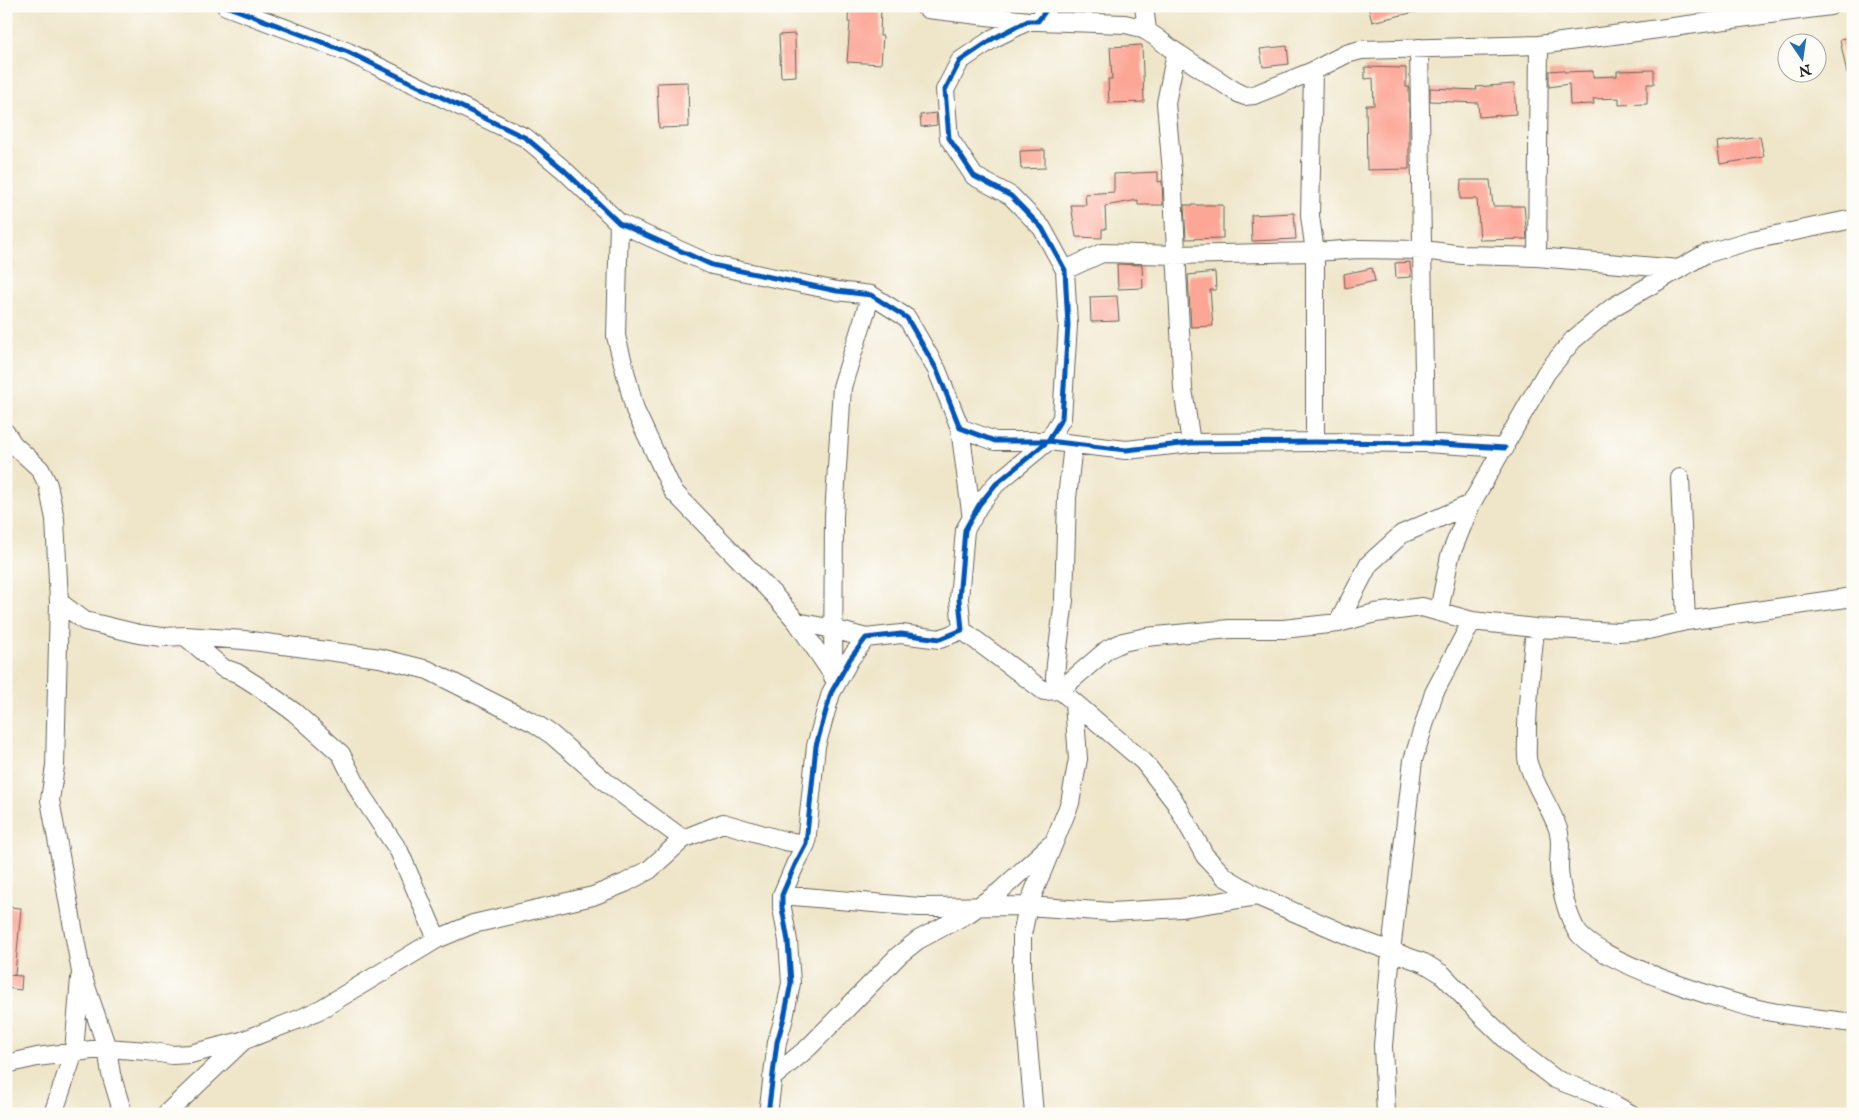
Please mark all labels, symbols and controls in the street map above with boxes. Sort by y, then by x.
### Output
north arrow [1776,32,1826,82]
text: N [1797,59,1814,80]

